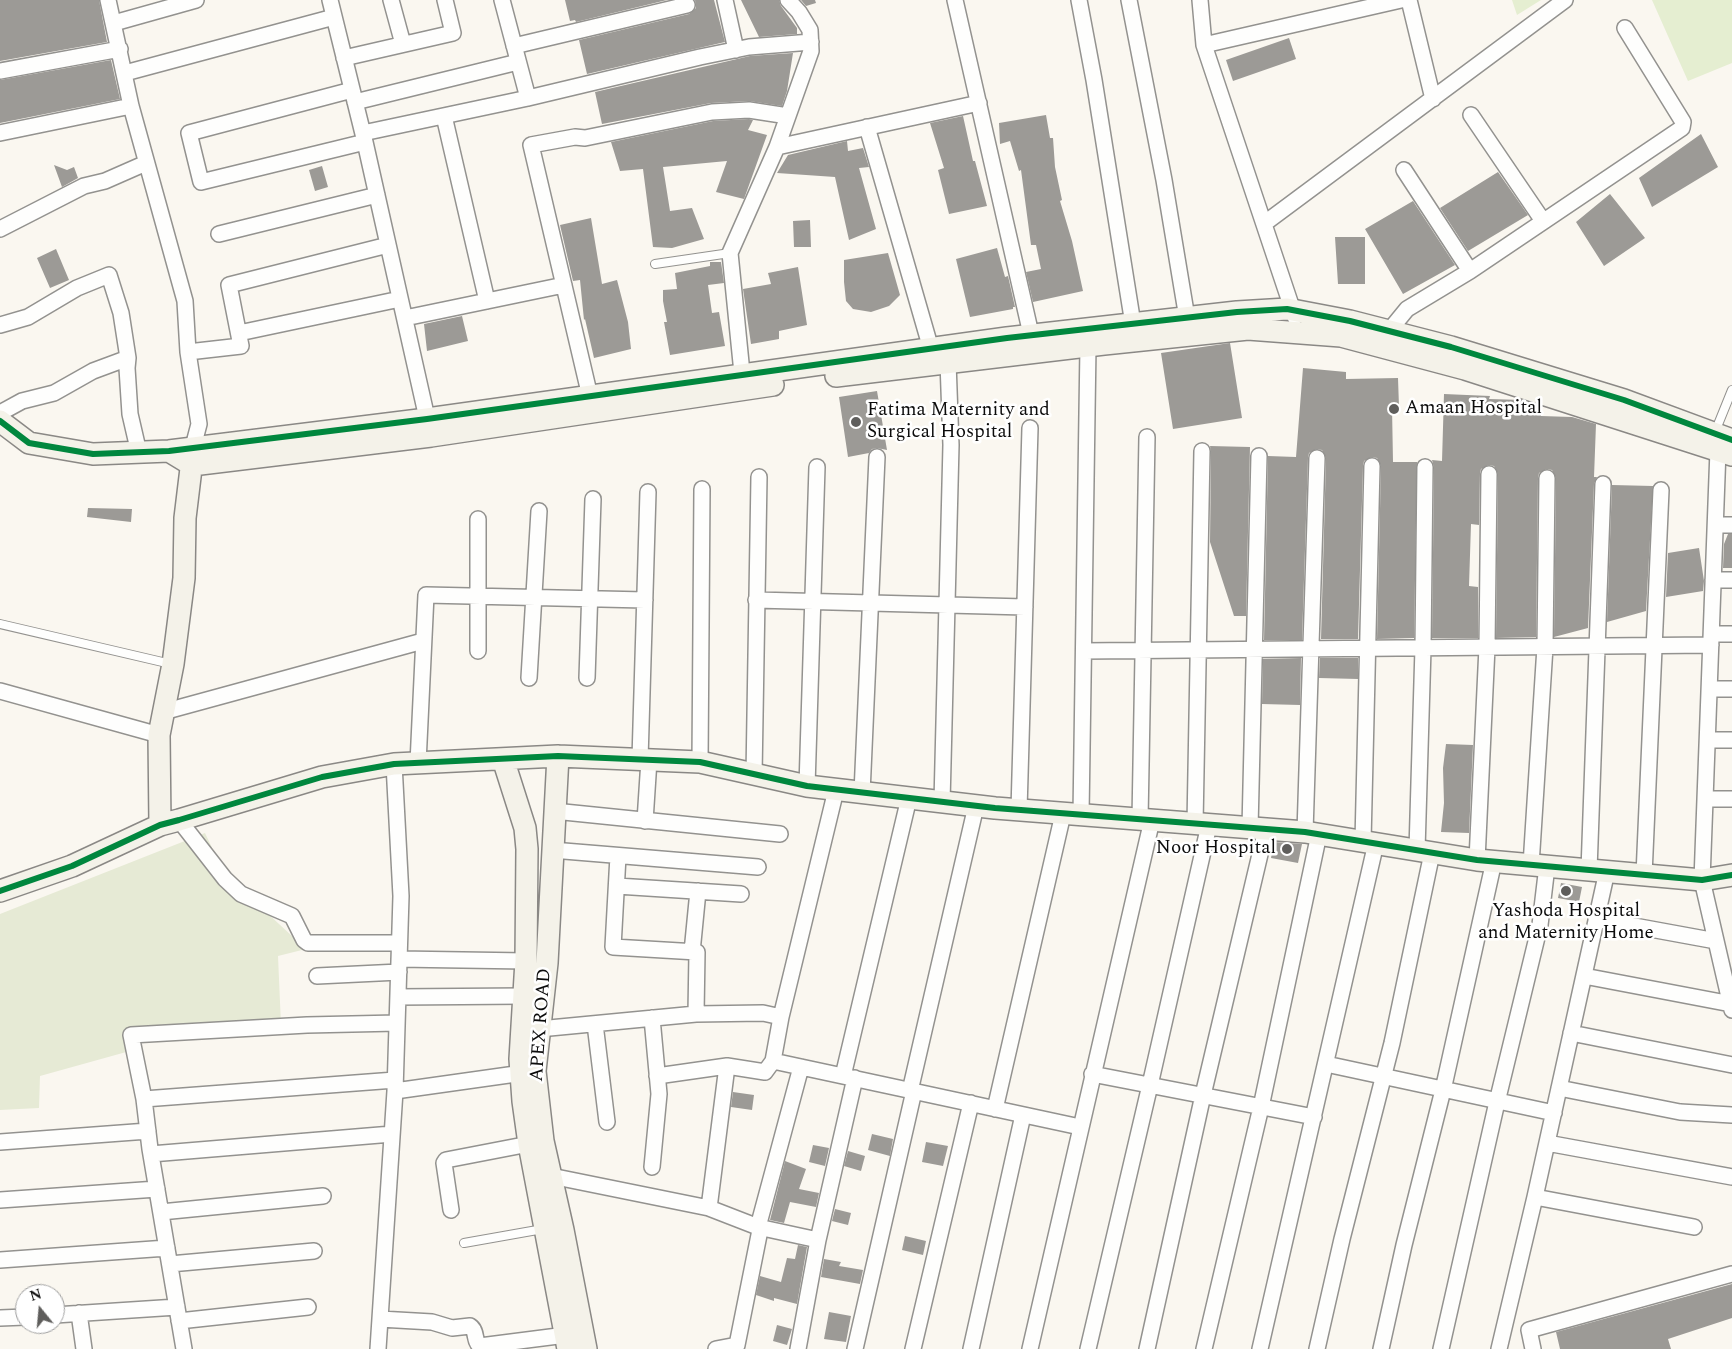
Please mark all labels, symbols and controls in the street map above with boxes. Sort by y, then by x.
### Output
place label: Amaan Hospital [1405,398,1542,420]
place label: Fatima Maternity and Surgical Hospital [867,400,1050,444]
marker: Amaan Hospital [1387,402,1401,416]
marker: Fatima Maternity and Surgical Hospital [849,415,863,429]
place label: Noor Hospital [1156,838,1276,860]
marker: Noor Hospital [1280,842,1294,856]
marker: Yashoda Hospital and Maternity Home [1559,884,1573,898]
place label: Yashoda Hospital and Maternity Home [1478,901,1654,945]
street label: APEX ROAD [527,967,557,1083]
text: N [27,1283,44,1307]
north arrow [15,1284,65,1334]

